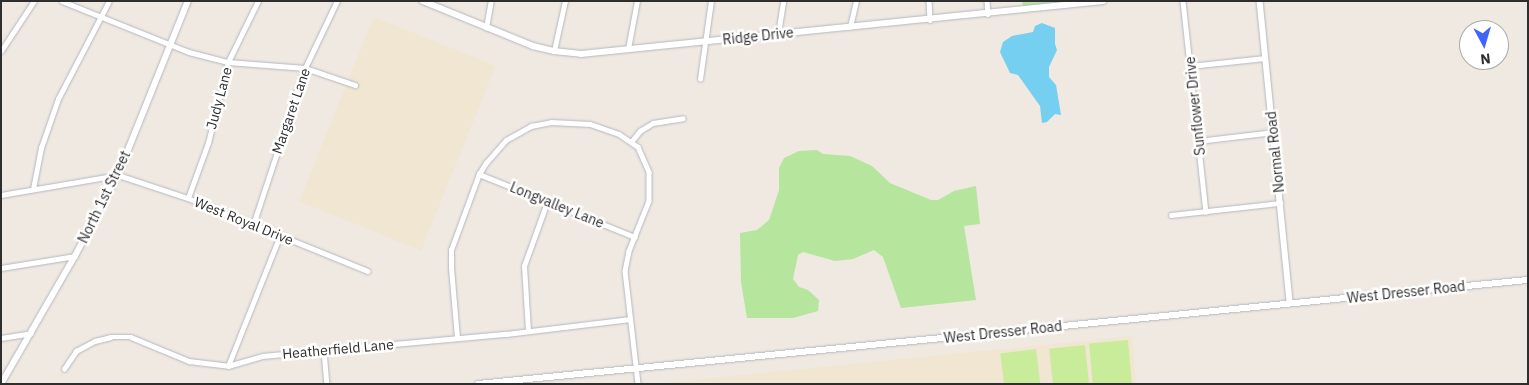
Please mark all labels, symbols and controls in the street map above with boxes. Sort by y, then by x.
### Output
north arrow [1459,20,1509,70]
street label: Ridge Drive [722,24,794,48]
text: N [1479,49,1491,68]
street label: Sunflower Drive [1181,56,1209,156]
street label: Judy Lane [203,65,235,131]
street label: Margaret Lane [268,66,314,156]
street label: Normal Road [1262,110,1288,194]
street label: North 1st Street [74,148,134,246]
street label: Longvalley Lane [508,179,606,231]
street label: West Royal Drive [192,193,296,249]
street label: West Dresser Road [1346,277,1466,307]
street label: West Dresser Road [943,317,1063,347]
street label: Heatherfield Lane [282,336,394,362]

